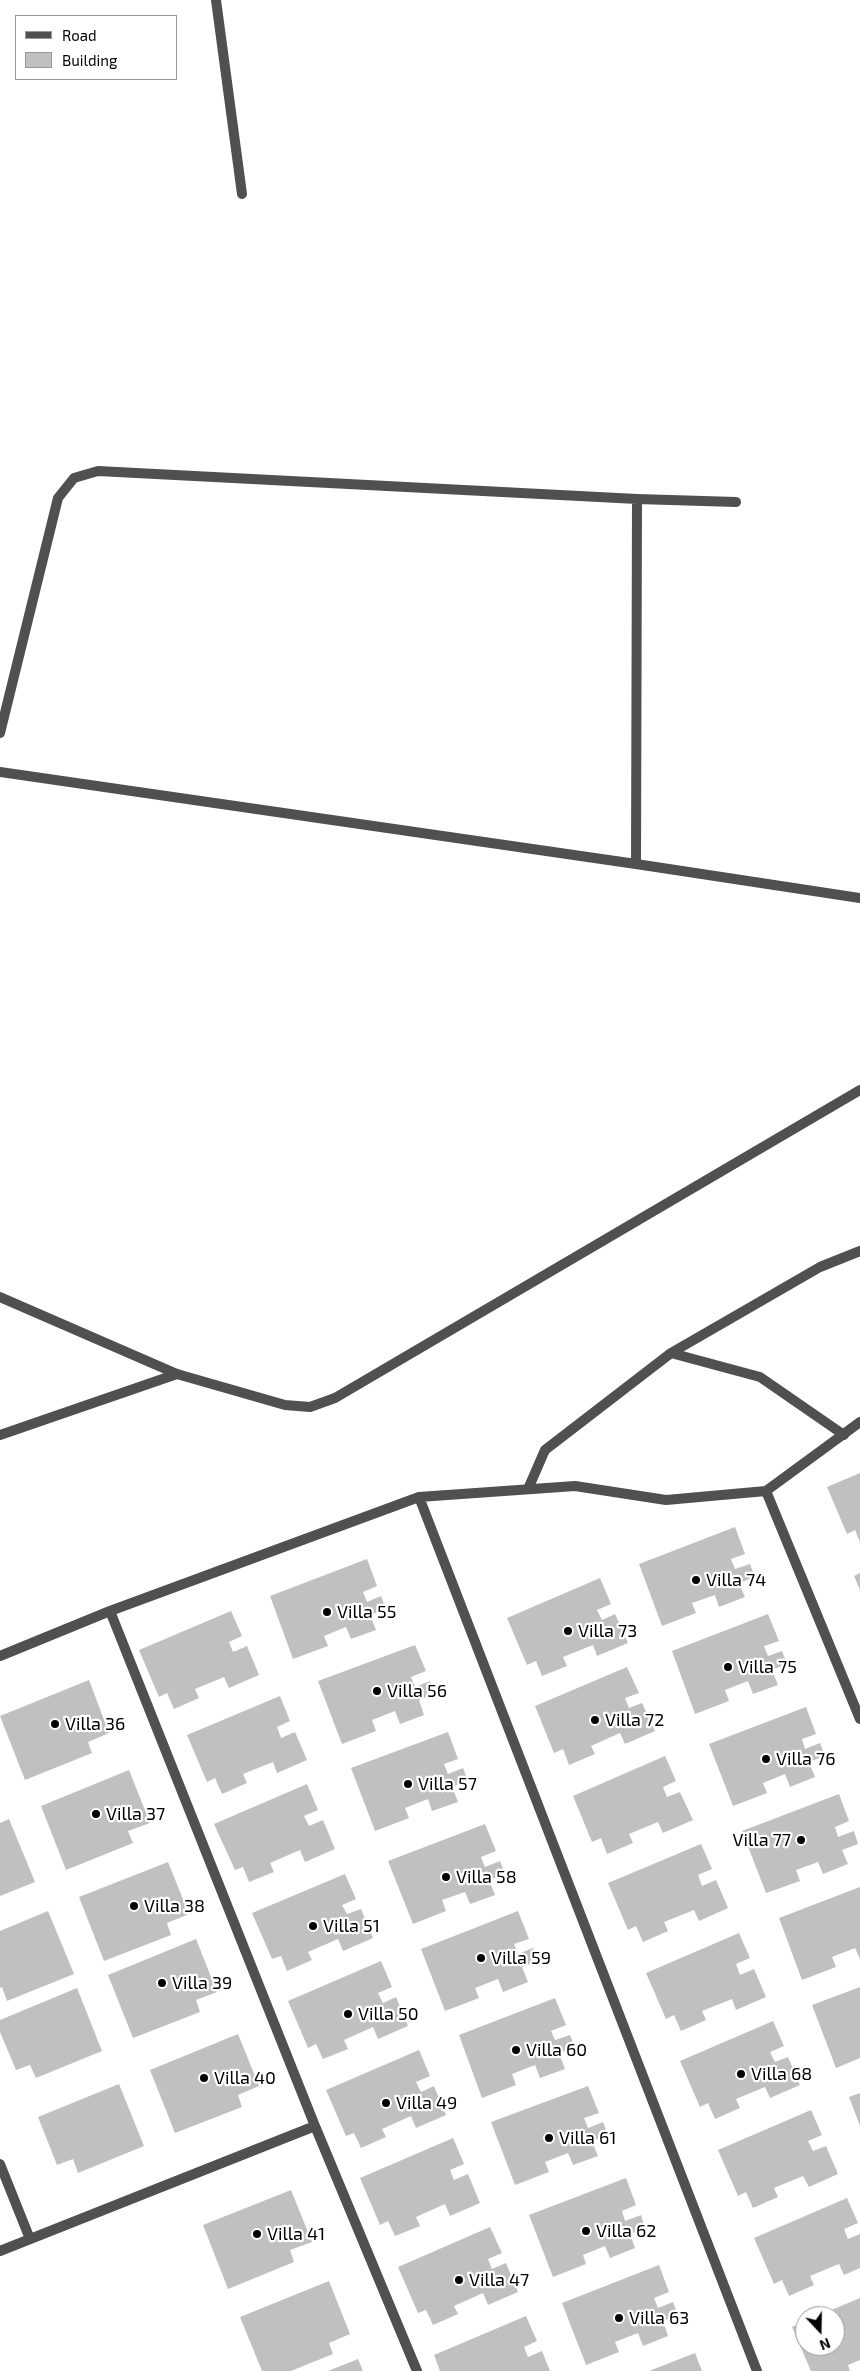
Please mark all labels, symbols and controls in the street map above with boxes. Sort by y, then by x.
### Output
legend [15,15,178,80]
text: Road [62,26,97,44]
text: Building [62,51,117,69]
place label: Villa 74 [706,1569,766,1591]
marker: Villa 74 [690,1574,702,1586]
place label: Villa 55 [337,1601,396,1623]
marker: Villa 55 [321,1606,333,1618]
place label: Villa 73 [578,1620,637,1642]
marker: Villa 73 [562,1625,574,1637]
place label: Villa 75 [738,1656,797,1678]
marker: Villa 75 [722,1661,734,1673]
place label: Villa 56 [387,1680,447,1702]
marker: Villa 56 [371,1685,383,1697]
place label: Villa 72 [605,1709,664,1731]
place label: Villa 36 [65,1713,125,1735]
marker: Villa 72 [589,1714,601,1726]
marker: Villa 36 [49,1718,61,1730]
place label: Villa 76 [776,1748,836,1770]
marker: Villa 76 [760,1753,772,1765]
place label: Villa 57 [418,1773,477,1795]
marker: Villa 57 [402,1778,414,1790]
place label: Villa 37 [106,1803,165,1825]
marker: Villa 37 [90,1808,102,1820]
place label: Villa 77 [733,1829,791,1851]
marker: Villa 77 [795,1834,807,1846]
place label: Villa 58 [456,1866,517,1888]
marker: Villa 58 [440,1871,452,1883]
place label: Villa 38 [144,1895,205,1917]
marker: Villa 38 [128,1900,140,1912]
place label: Villa 51 [323,1915,380,1937]
marker: Villa 51 [307,1920,319,1932]
place label: Villa 59 [491,1947,551,1969]
marker: Villa 59 [475,1952,487,1964]
place label: Villa 39 [172,1972,232,1994]
marker: Villa 39 [156,1977,168,1989]
place label: Villa 50 [358,2003,419,2025]
marker: Villa 50 [342,2008,354,2020]
place label: Villa 60 [526,2039,587,2061]
marker: Villa 60 [510,2044,522,2056]
place label: Villa 68 [751,2063,812,2085]
place label: Villa 40 [214,2067,276,2089]
marker: Villa 68 [735,2068,747,2080]
marker: Villa 40 [198,2072,210,2084]
place label: Villa 49 [396,2092,457,2114]
marker: Villa 49 [380,2097,392,2109]
place label: Villa 61 [559,2127,616,2149]
marker: Villa 61 [543,2132,555,2144]
place label: Villa 62 [596,2220,656,2242]
place label: Villa 41 [267,2223,325,2245]
marker: Villa 62 [580,2225,592,2237]
marker: Villa 41 [251,2228,263,2240]
place label: Villa 47 [469,2269,529,2291]
marker: Villa 47 [453,2274,465,2286]
north arrow [795,2306,845,2356]
place label: Villa 63 [629,2307,689,2329]
marker: Villa 63 [613,2312,625,2324]
text: N [817,2335,833,2354]

